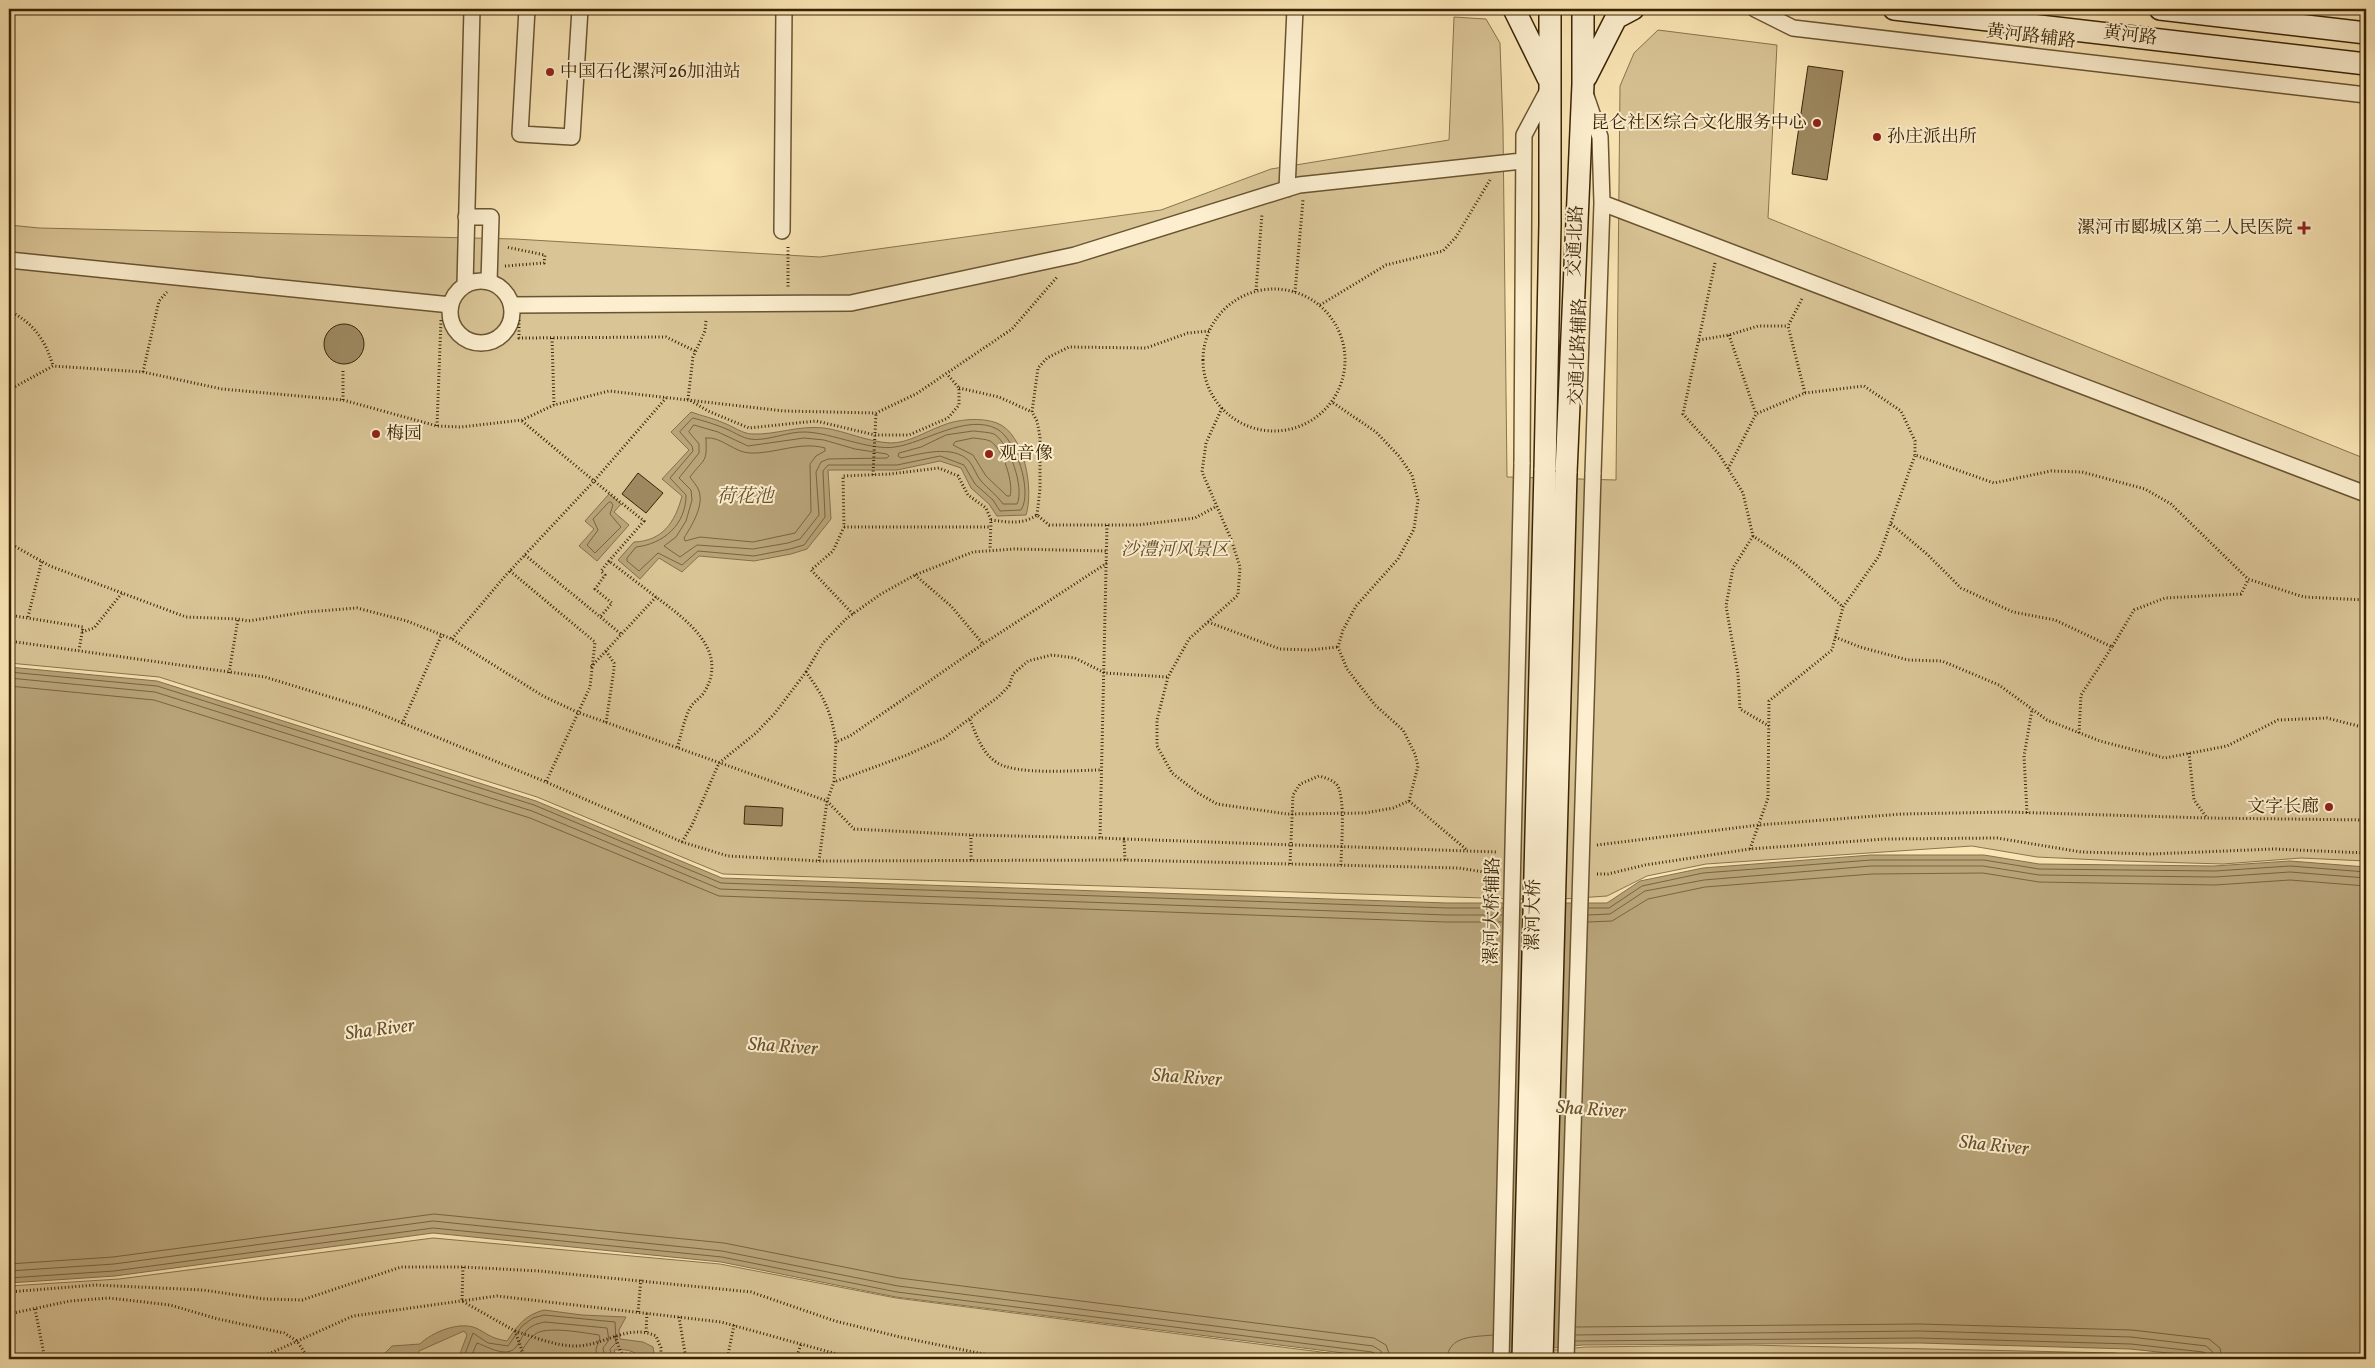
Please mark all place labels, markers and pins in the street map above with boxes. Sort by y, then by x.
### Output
place label: 中国石化漯河26加油站 [560,60,741,85]
marker: 中国石化漯河26加油站 [544,66,556,78]
place label: 昆仑社区综合文化服务中心 [1591,111,1807,136]
marker: 昆仑社区综合文化服务中心 [1811,117,1823,129]
place label: 孙庄派出所 [1887,125,1977,150]
marker: 孙庄派出所 [1871,131,1883,143]
place label: 漯河市郾城区第二人民医院 [2077,216,2293,241]
marker: 漯河市郾城区第二人民医院 [2297,221,2311,235]
place label: 梅园 [386,422,422,447]
marker: 梅园 [370,428,382,440]
place label: 观音像 [999,442,1053,467]
marker: 观音像 [983,448,995,460]
place label: 文字长廊 [2247,795,2319,820]
marker: 文字长廊 [2323,801,2335,813]

